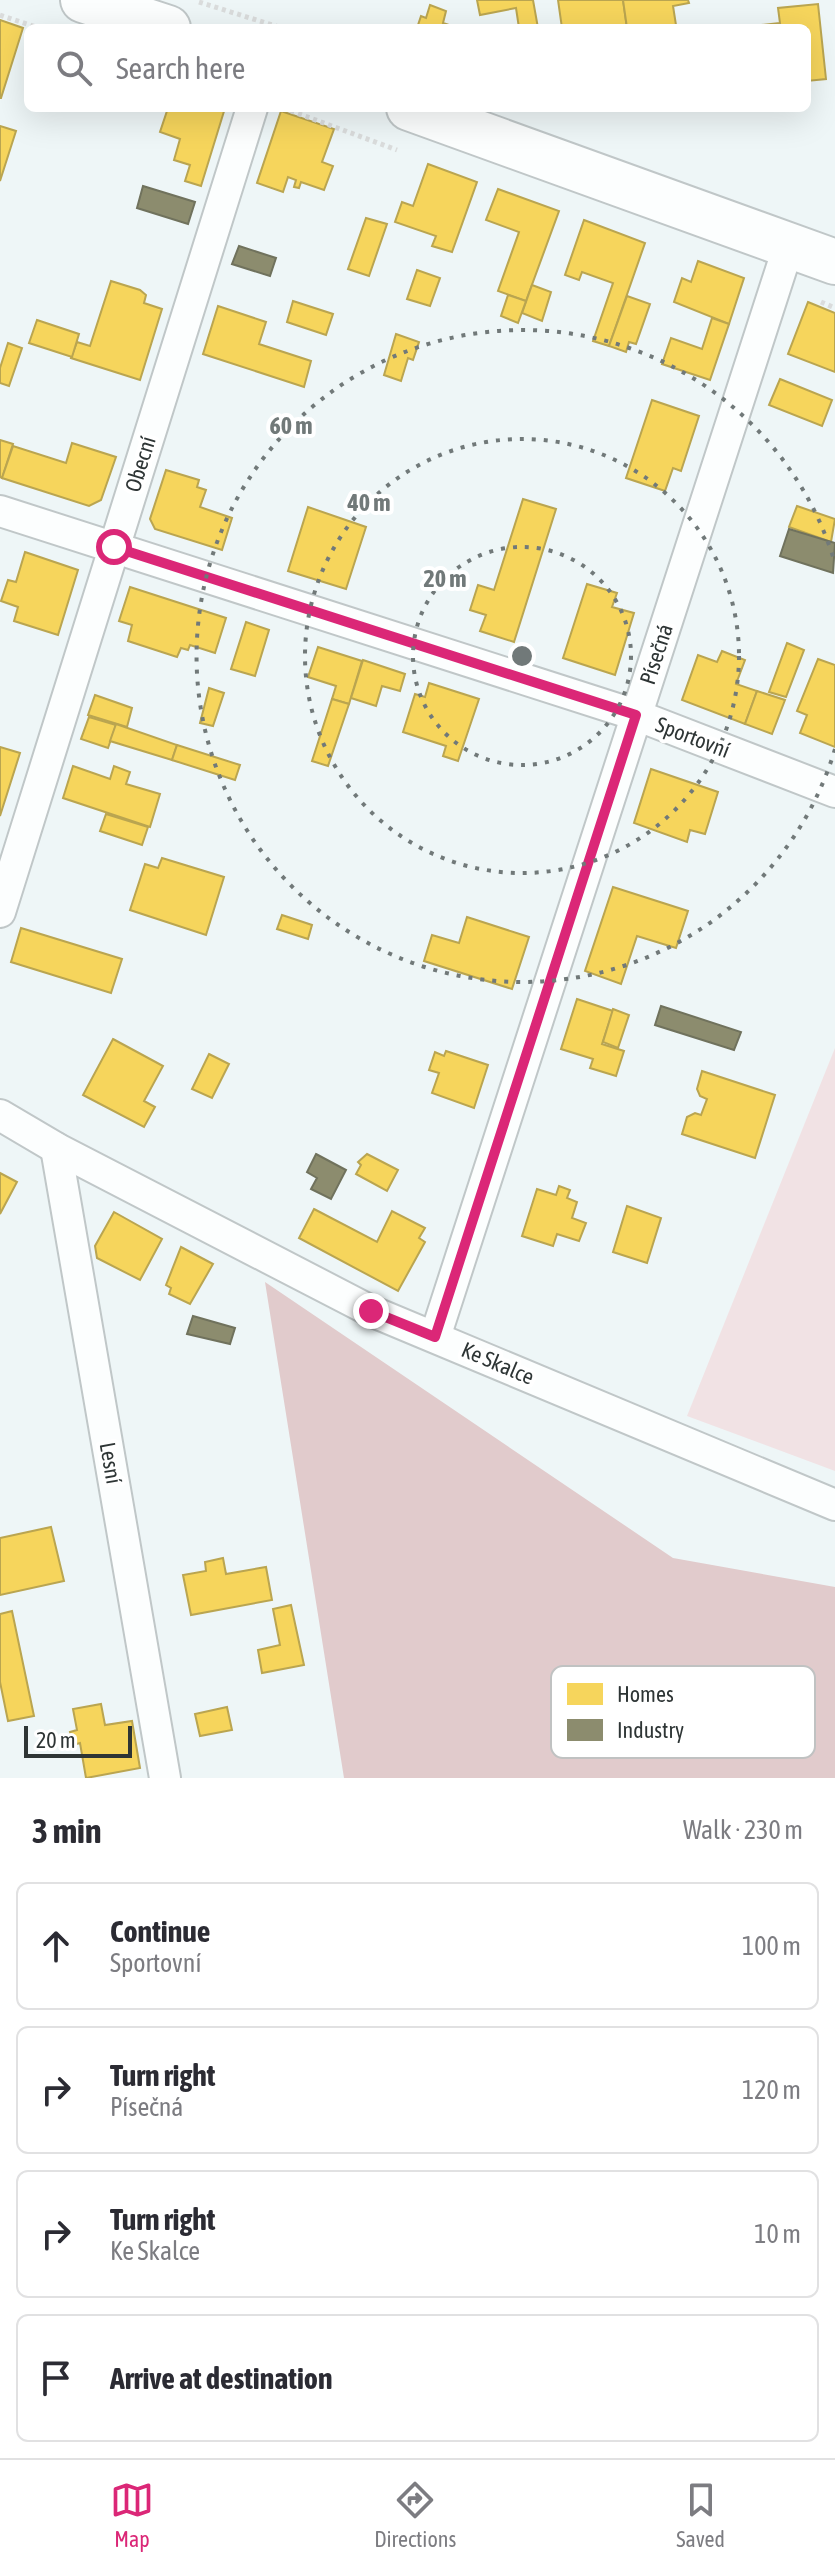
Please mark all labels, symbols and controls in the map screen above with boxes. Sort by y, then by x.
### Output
search box [24,24,811,112]
icon: search [52,46,96,90]
text: Search here [116,51,245,85]
text: 60 m [269,412,313,439]
street label: Obecní [119,433,161,495]
text: 40 m [346,489,391,516]
route start [96,529,132,565]
text: 20 m [423,565,467,592]
street label: Písečná [634,620,678,688]
centre of rings [508,642,536,670]
street label: Sportovní [652,711,734,763]
route end [353,1293,389,1329]
street label: Ke Skalce [458,1336,538,1390]
street label: Lesní [95,1440,127,1486]
legend [551,1666,815,1758]
text: Homes [617,1681,674,1707]
text: Industry [617,1717,684,1743]
scale bar [24,1722,132,1758]
text: 20 m [36,1727,76,1753]
text: 3 min [32,1811,101,1850]
text: Walk · 230 m [683,1815,803,1845]
text: Continue [110,1914,210,1948]
icon: ahead [34,1924,78,1968]
text: 100 m [742,1931,801,1961]
text: Sportovní [110,1948,201,1978]
text: Turn right [110,2058,216,2092]
icon: right [34,2068,78,2112]
text: 120 m [742,2075,801,2105]
text: Písečná [110,2092,183,2122]
text: Turn right [110,2202,216,2236]
icon: right [34,2212,78,2256]
text: 10 m [754,2219,801,2249]
text: Ke Skalce [110,2236,200,2266]
icon: arrive [34,2356,78,2400]
text: Arrive at destination [110,2361,332,2395]
tab: Map [110,2478,154,2552]
tab: Directions [374,2478,456,2552]
tab: Saved [676,2478,725,2552]

